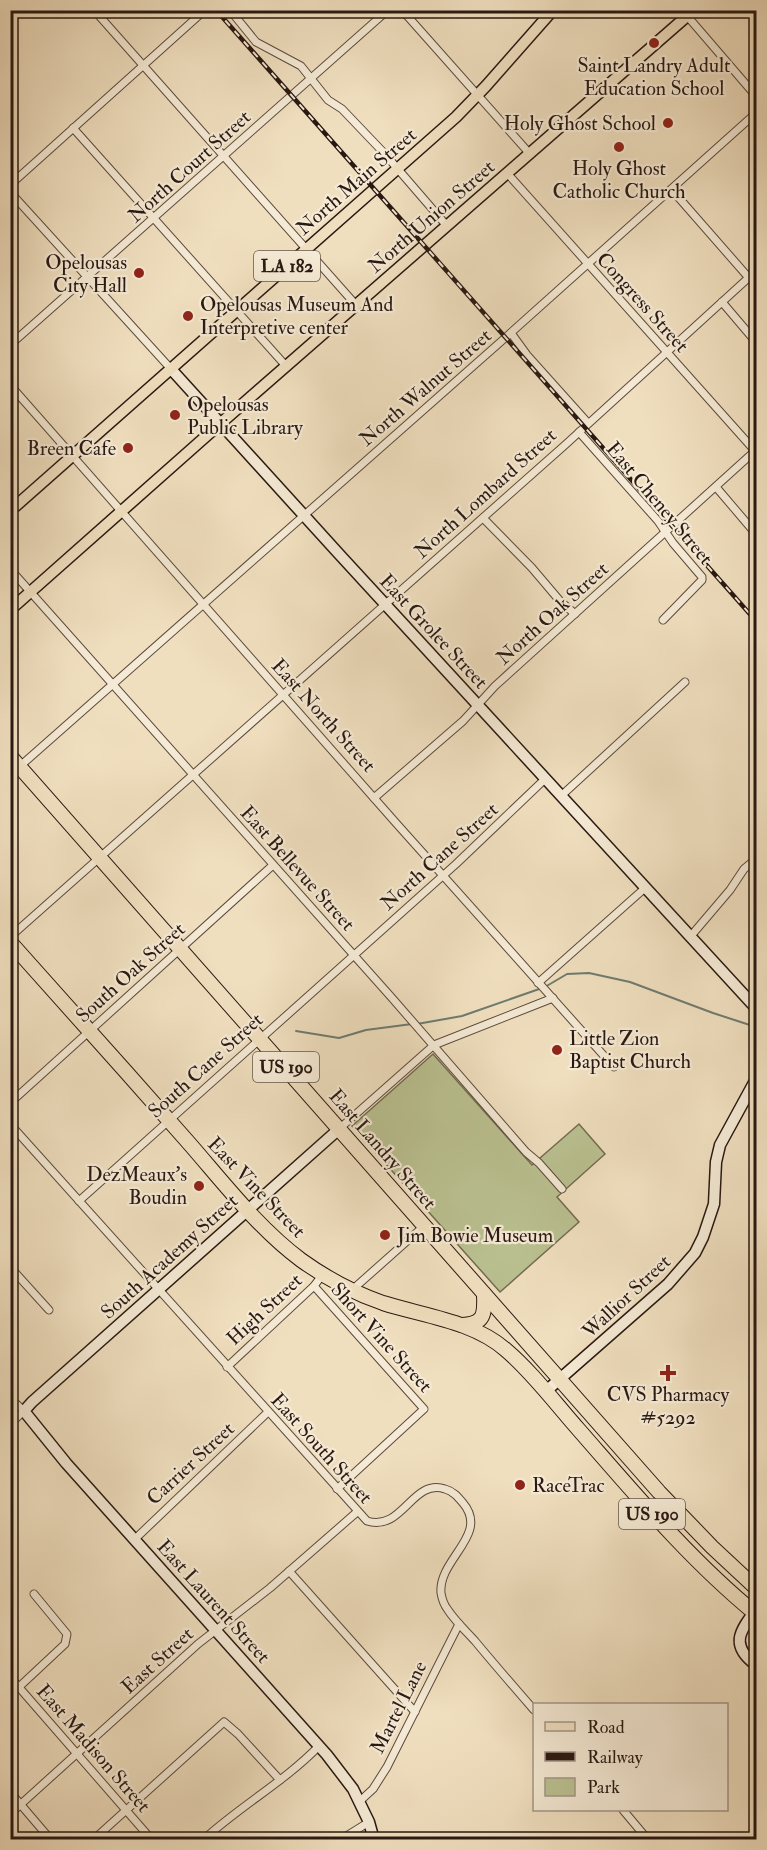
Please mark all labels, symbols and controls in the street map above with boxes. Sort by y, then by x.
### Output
marker: Saint Landry Adult Education School [647,36,661,50]
place label: Saint Landry Adult Education School [577,53,731,101]
street label: North Court Street [123,104,256,228]
place label: Holy Ghost School [504,111,656,136]
marker: Holy Ghost School [661,116,675,130]
street label: North Main Street [291,122,422,240]
marker: Holy Ghost Catholic Church [612,140,626,154]
street label: North Union Street [363,154,500,278]
place label: Holy Ghost Catholic Church [552,156,686,204]
street label: Congress Street [591,247,695,358]
place label: Opelousas City Hall [45,250,127,298]
road number: LA 182 [254,251,320,281]
marker: Opelousas City Hall [132,266,146,280]
place label: Opelousas Museum And Interpretive center [200,292,394,341]
marker: Opelousas Museum And Interpretive center [181,309,195,323]
street label: North Walnut Street [354,323,497,452]
place label: Opelousas Public Library [187,392,304,440]
marker: Opelousas Public Library [168,408,182,422]
street label: North Lombard Street [409,423,562,564]
place label: Breen Cafe [27,436,116,461]
street label: East Cheney Street [601,436,719,571]
marker: Breen Cafe [121,441,135,455]
street label: North Oak Street [491,556,614,670]
street label: East Grolee Street [374,569,494,694]
street label: East North Street [266,653,381,778]
street label: North Cane Street [375,797,504,916]
street label: East Bellevue Street [235,801,361,936]
street label: South Oak Street [70,916,191,1028]
street label: South Cane Street [143,1007,268,1124]
place label: Little Zion Baptist Church [569,1026,692,1075]
marker: Little Zion Baptist Church [550,1043,564,1057]
road number: US 190 [253,1052,319,1082]
street label: East Landry Street [323,1084,442,1215]
street label: East Vine Street [202,1132,311,1243]
place label: DezMeaux's Boudin [86,1162,187,1210]
marker: DezMeaux's Boudin [192,1179,206,1193]
street label: South Academy Street [96,1188,243,1324]
place label: Jim Bowie Museum [396,1223,554,1248]
marker: Jim Bowie Museum [378,1228,392,1242]
street label: Wallior Street [576,1249,676,1344]
street label: High Street [221,1268,308,1351]
street label: Short Vine Street [326,1277,438,1398]
marker: CVS Pharmacy #5292 [661,1366,675,1380]
place label: CVS Pharmacy #5292 [607,1382,730,1430]
street label: East South Street [265,1388,378,1509]
street label: Carrier Street [141,1416,240,1510]
place label: RaceTrac [532,1473,605,1498]
marker: RaceTrac [513,1478,527,1492]
road number: US 190 [619,1499,685,1529]
street label: East Laurent Street [151,1534,276,1669]
street label: East Street [116,1621,199,1699]
street label: Martel Lane [365,1657,432,1758]
street label: East Madison Street [31,1679,157,1818]
legend [533,1703,728,1811]
text: Road [587,1716,625,1739]
text: Railway [587,1746,644,1769]
text: Park [587,1776,620,1799]

